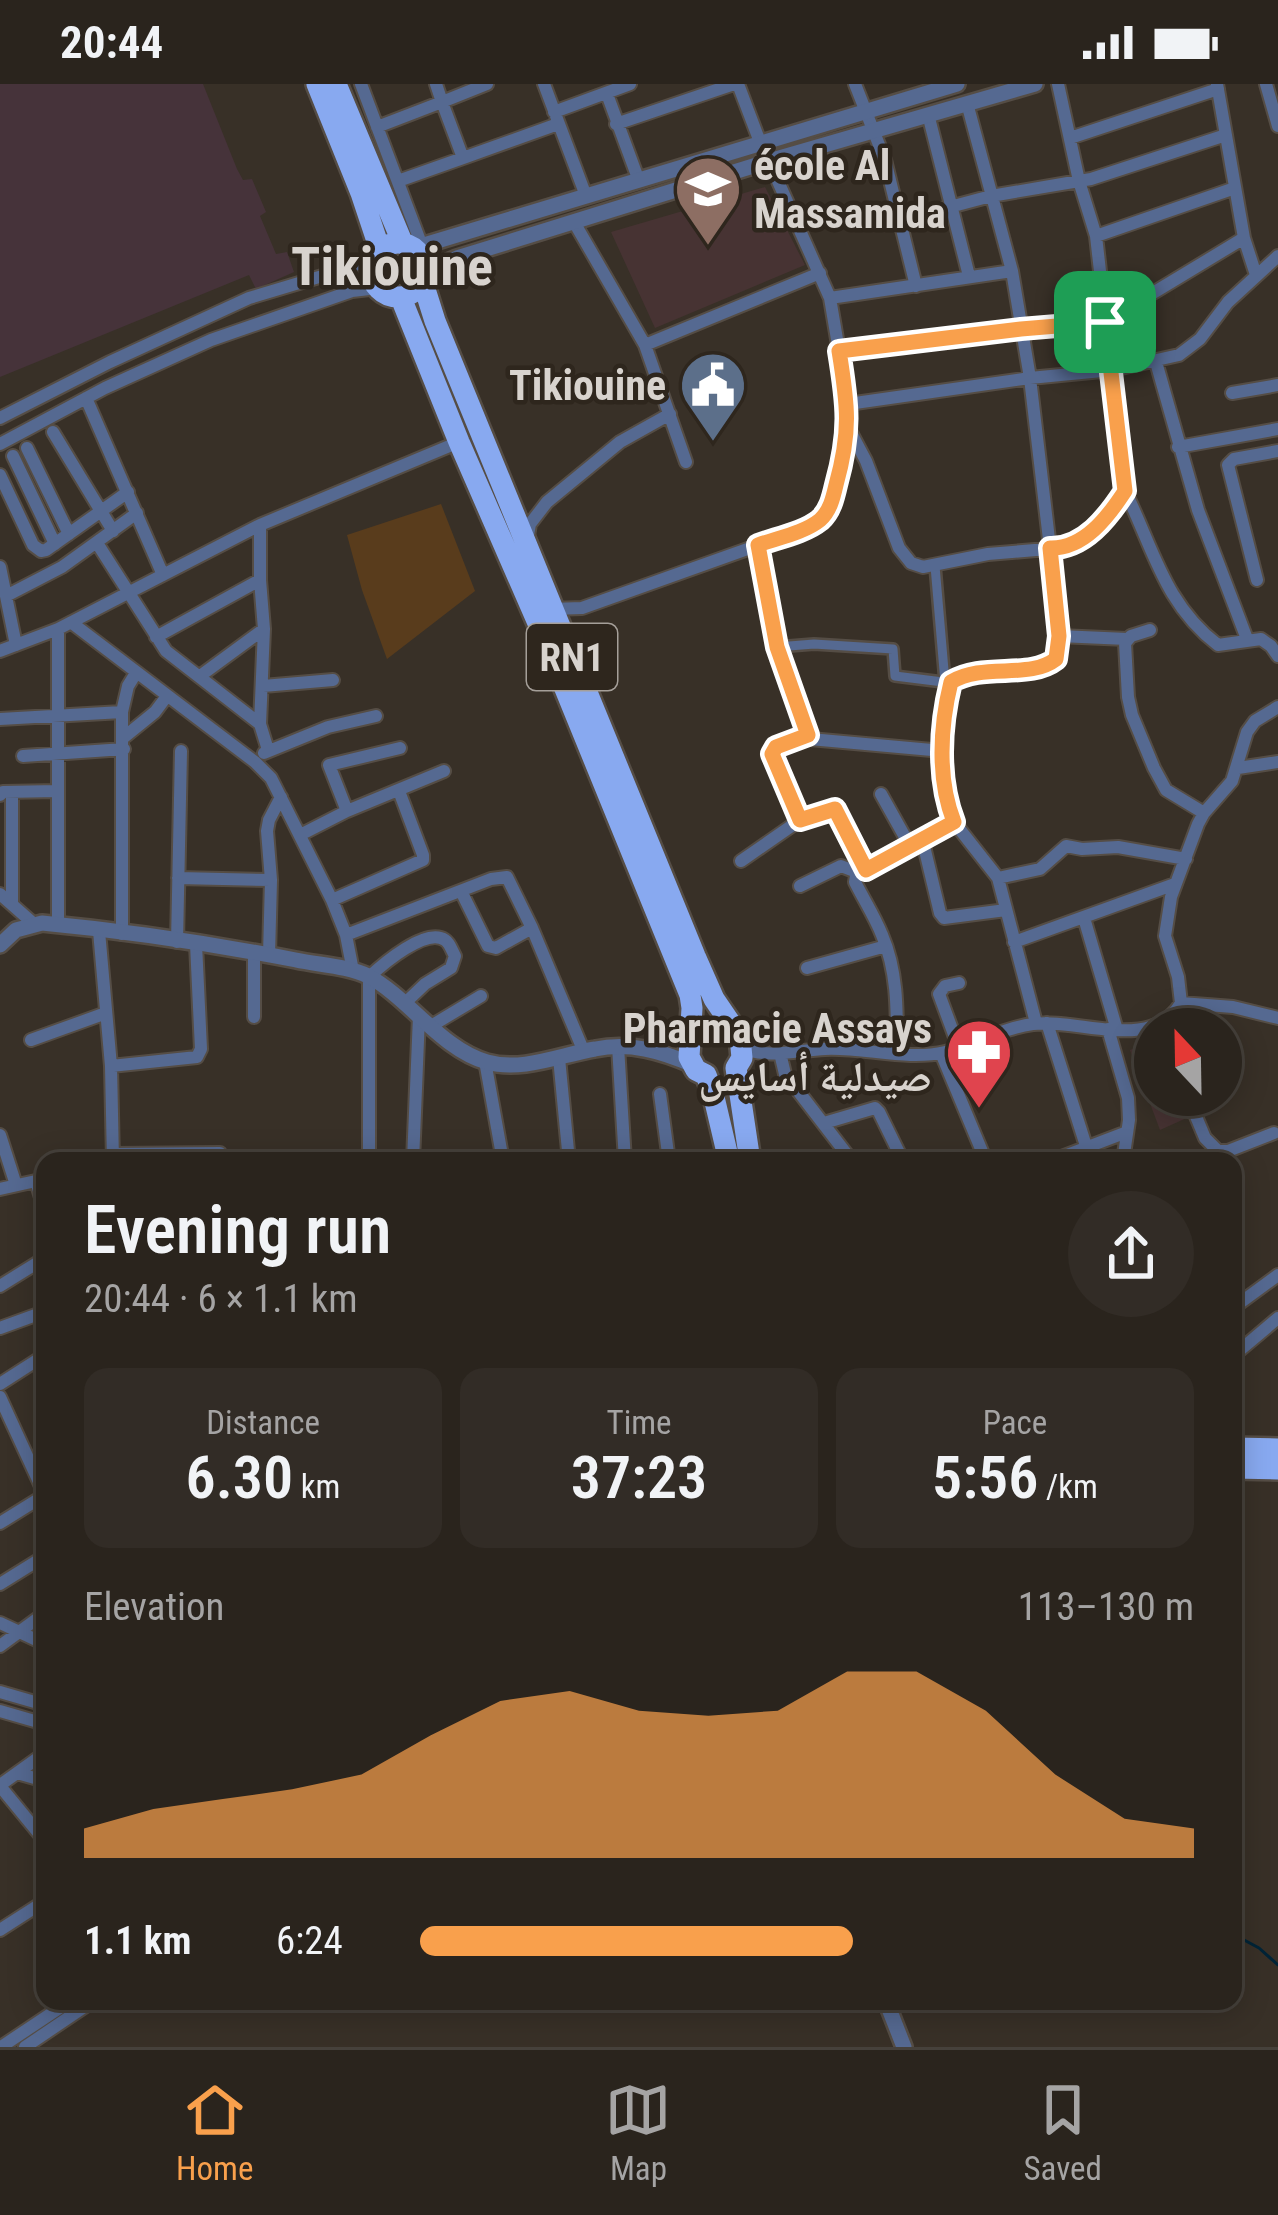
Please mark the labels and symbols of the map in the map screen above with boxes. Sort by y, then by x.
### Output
place label: école Al Massamida [754,141,946,238]
school or university icon: école Al Massamida [673,154,743,248]
district label: Tikiouine [291,235,493,298]
pin [1054,271,1156,373]
public building icon: Tikiouine [678,350,748,444]
place label: Tikiouine [509,361,666,410]
road number: RN1 [527,624,617,690]
place label: Pharmacie Assays صيدلية أسايس [623,1004,932,1102]
north arrow [1134,1008,1242,1116]
pharmacy icon: Pharmacie Assays صيدلية أسايس [944,1017,1014,1111]

